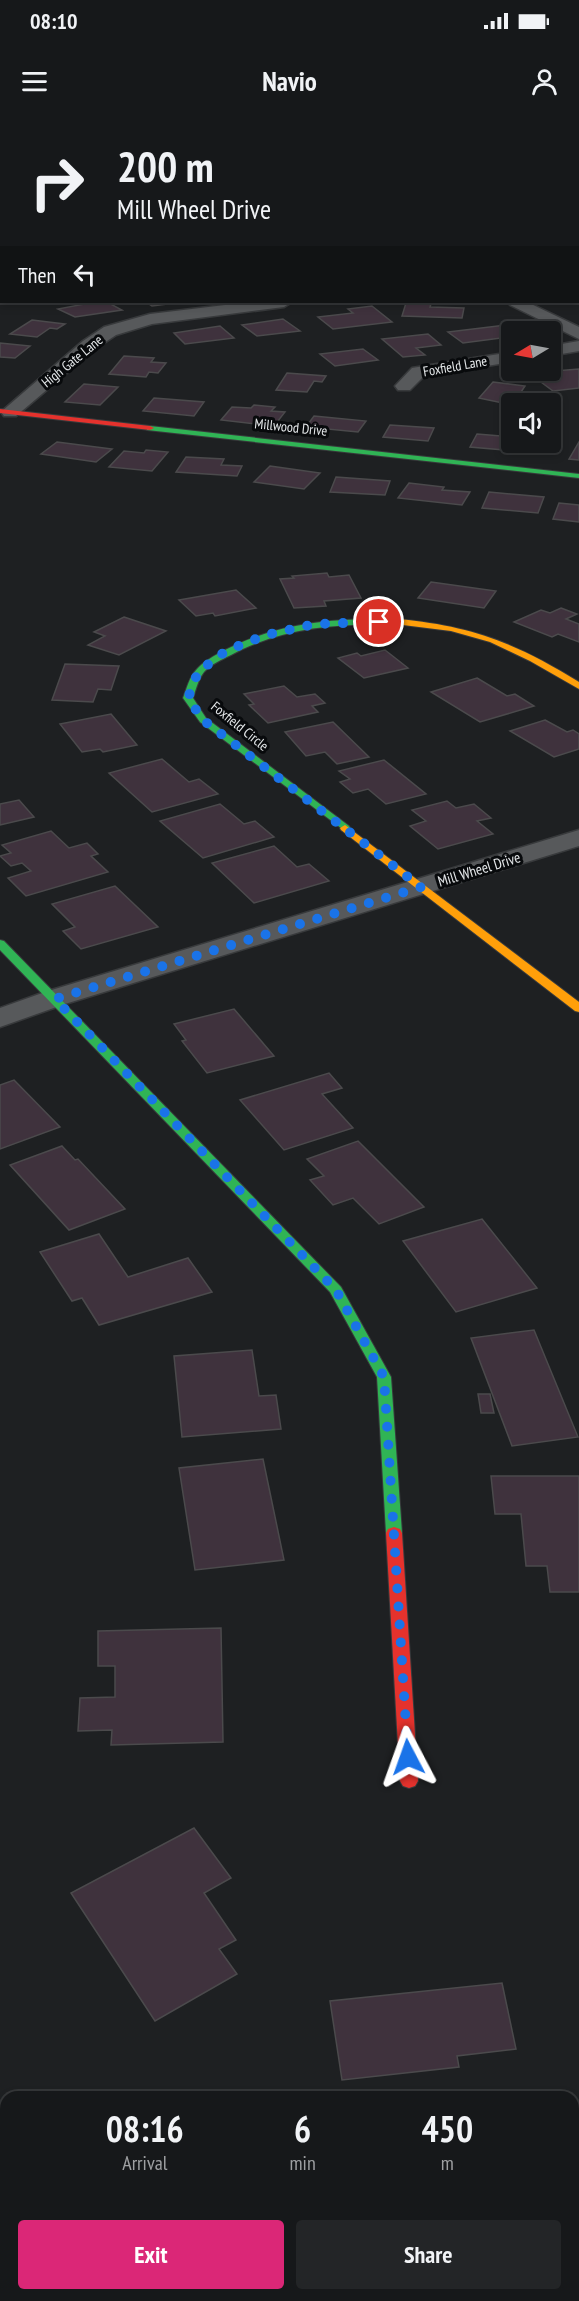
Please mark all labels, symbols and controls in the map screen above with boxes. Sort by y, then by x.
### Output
text: 08:10 [30,7,78,35]
text: Navio [262,64,317,98]
icon: menu [18,65,51,98]
icon: person [528,65,561,98]
text: 200 m [117,139,214,194]
icon: right [18,144,96,222]
text: Mill Wheel Drive [117,192,271,226]
icon: left [68,258,101,291]
text: Then [18,261,56,289]
north arrow [501,321,561,381]
map controls [501,321,561,453]
street label: High Gate Lane [38,331,107,391]
street label: Foxfield Lane [422,351,489,380]
button: sound [501,393,561,453]
street label: Millwood Drive [254,414,329,440]
pin [353,596,404,647]
icon: arrive [362,605,395,638]
street label: Foxfield Circle [208,697,273,755]
street label: Mill Wheel Drive [435,847,523,891]
position arrow [376,1725,440,1789]
text: 08:16 [106,2105,184,2152]
text: 6 [294,2105,311,2152]
text: 450 [422,2105,473,2152]
text: Arrival [122,2150,167,2176]
text: min [290,2150,316,2176]
text: m [441,2150,454,2176]
button: Exit [18,2220,284,2289]
button: Share [296,2220,561,2289]

